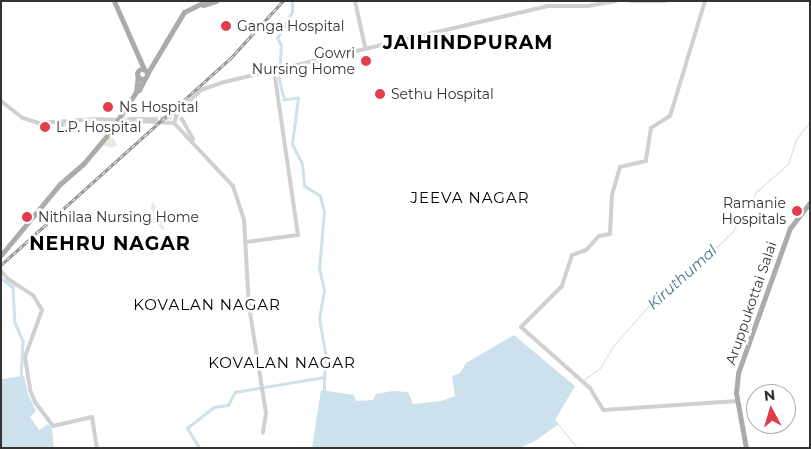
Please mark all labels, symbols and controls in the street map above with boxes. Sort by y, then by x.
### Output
place label: Ganga Hospital [237,18,345,34]
marker: Ganga Hospital [219,19,233,33]
district label: JAIHINDPURAM [381,32,555,54]
place label: Gowri Nursing Home [252,45,355,78]
marker: Gowri Nursing Home [359,54,373,68]
place label: Sethu Hospital [391,86,494,102]
marker: Sethu Hospital [373,87,387,101]
place label: Ns Hospital [119,99,198,115]
marker: Ns Hospital [101,100,115,114]
place label: L.P. Hospital [56,119,141,135]
marker: L.P. Hospital [38,120,52,134]
district label: JEEVA NAGAR [409,189,531,207]
place label: Ramanie Hospitals [722,195,786,228]
marker: Ramanie Hospitals [790,204,804,218]
place label: Nithilaa Nursing Home [38,209,199,225]
marker: Nithilaa Nursing Home [20,210,34,224]
district label: NEHRU NAGAR [28,233,192,255]
street label: Aruppukottai Salai [722,239,780,367]
water label: Kiruthumal [644,241,720,313]
district label: KOVALAN NAGAR [132,296,282,314]
district label: KOVALAN NAGAR [207,354,357,372]
north arrow [746,384,796,434]
text: N [763,386,776,405]

